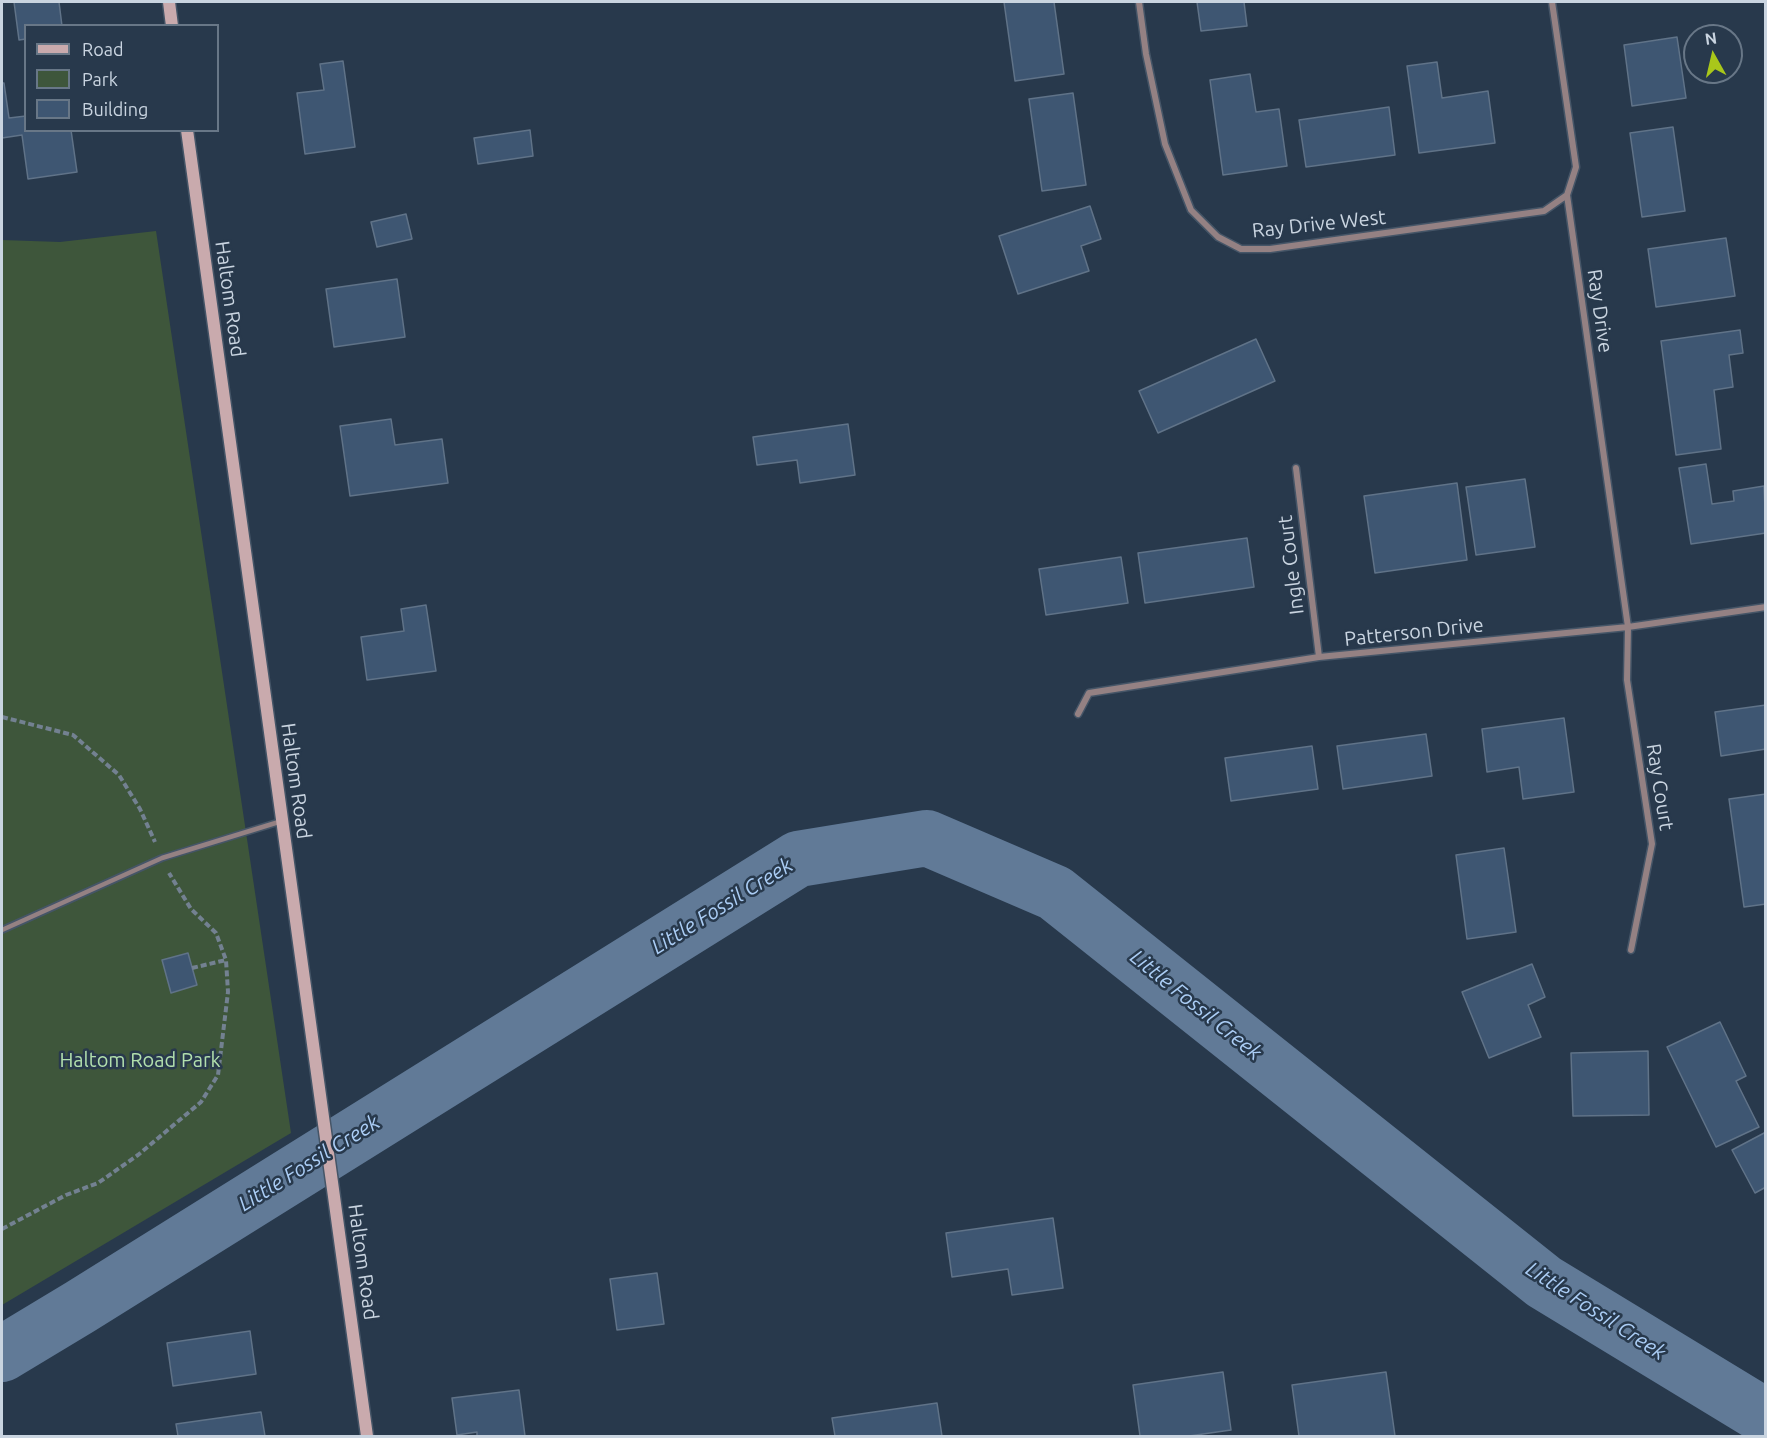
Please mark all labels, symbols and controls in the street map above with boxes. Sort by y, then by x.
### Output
legend [24,24,219,132]
north arrow [1683,24,1743,84]
text: N [1704,28,1718,48]
text: Road [82,39,124,59]
text: Park [82,69,118,89]
text: Building [82,99,148,119]
street label: Ray Drive West [1251,205,1387,243]
street label: Haltom Road [210,239,250,359]
street label: Ray Drive [1582,268,1618,354]
street label: Ingle Court [1273,514,1309,616]
street label: Patterson Drive [1343,613,1485,651]
street label: Haltom Road [276,721,316,841]
street label: Ray Court [1641,742,1679,832]
water label: Little Fossil Creek [647,852,797,960]
water label: Little Fossil Creek [1125,944,1267,1066]
park label: Haltom Road Park [59,1048,221,1072]
water label: Little Fossil Creek [234,1109,384,1217]
street label: Haltom Road [343,1202,383,1322]
water label: Little Fossil Creek [1521,1256,1671,1366]

